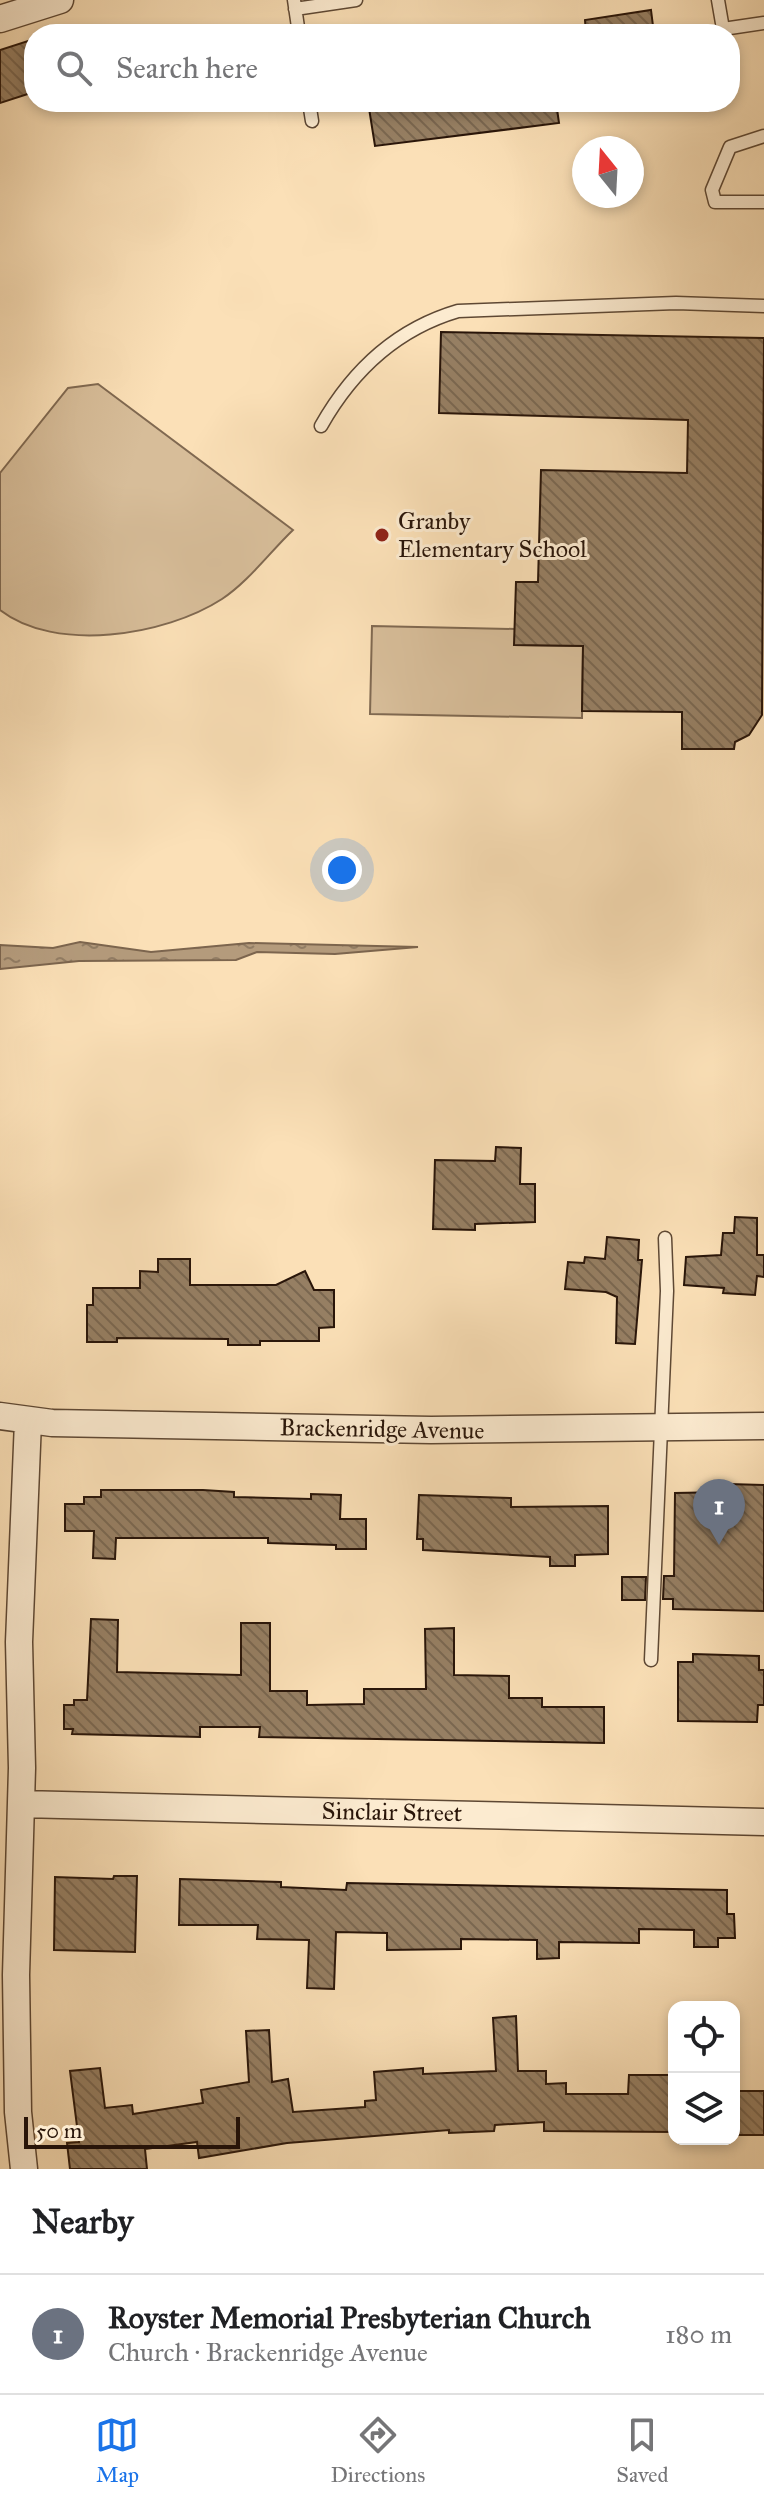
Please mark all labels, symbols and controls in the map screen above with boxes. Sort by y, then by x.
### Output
search box [24,24,740,112]
icon: search [52,46,96,90]
text: Search here [116,50,258,86]
north arrow [572,136,644,208]
place label: Granby Elementary School [398,506,587,564]
marker: Granby Elementary School [373,526,391,544]
your location [322,850,362,890]
street label: Brackenridge Avenue [279,1412,485,1446]
pin: 1 [693,1479,745,1545]
street label: Sinclair Street [321,1796,463,1828]
map controls [668,2001,740,2145]
button: locate [668,2001,740,2073]
button: layers [668,2073,740,2145]
scale bar [24,2113,240,2149]
text: 50 m [36,2117,82,2144]
text: Nearby [32,2201,134,2242]
text: Royster Memorial Presbyterian Church [108,2300,591,2336]
text: 1 [53,2318,63,2350]
text: 180 m [665,2318,732,2350]
text: Church · Brackenridge Avenue [108,2336,428,2368]
tab: Map [95,2413,139,2488]
tab: Directions [330,2413,425,2488]
tab: Saved [616,2413,668,2488]

